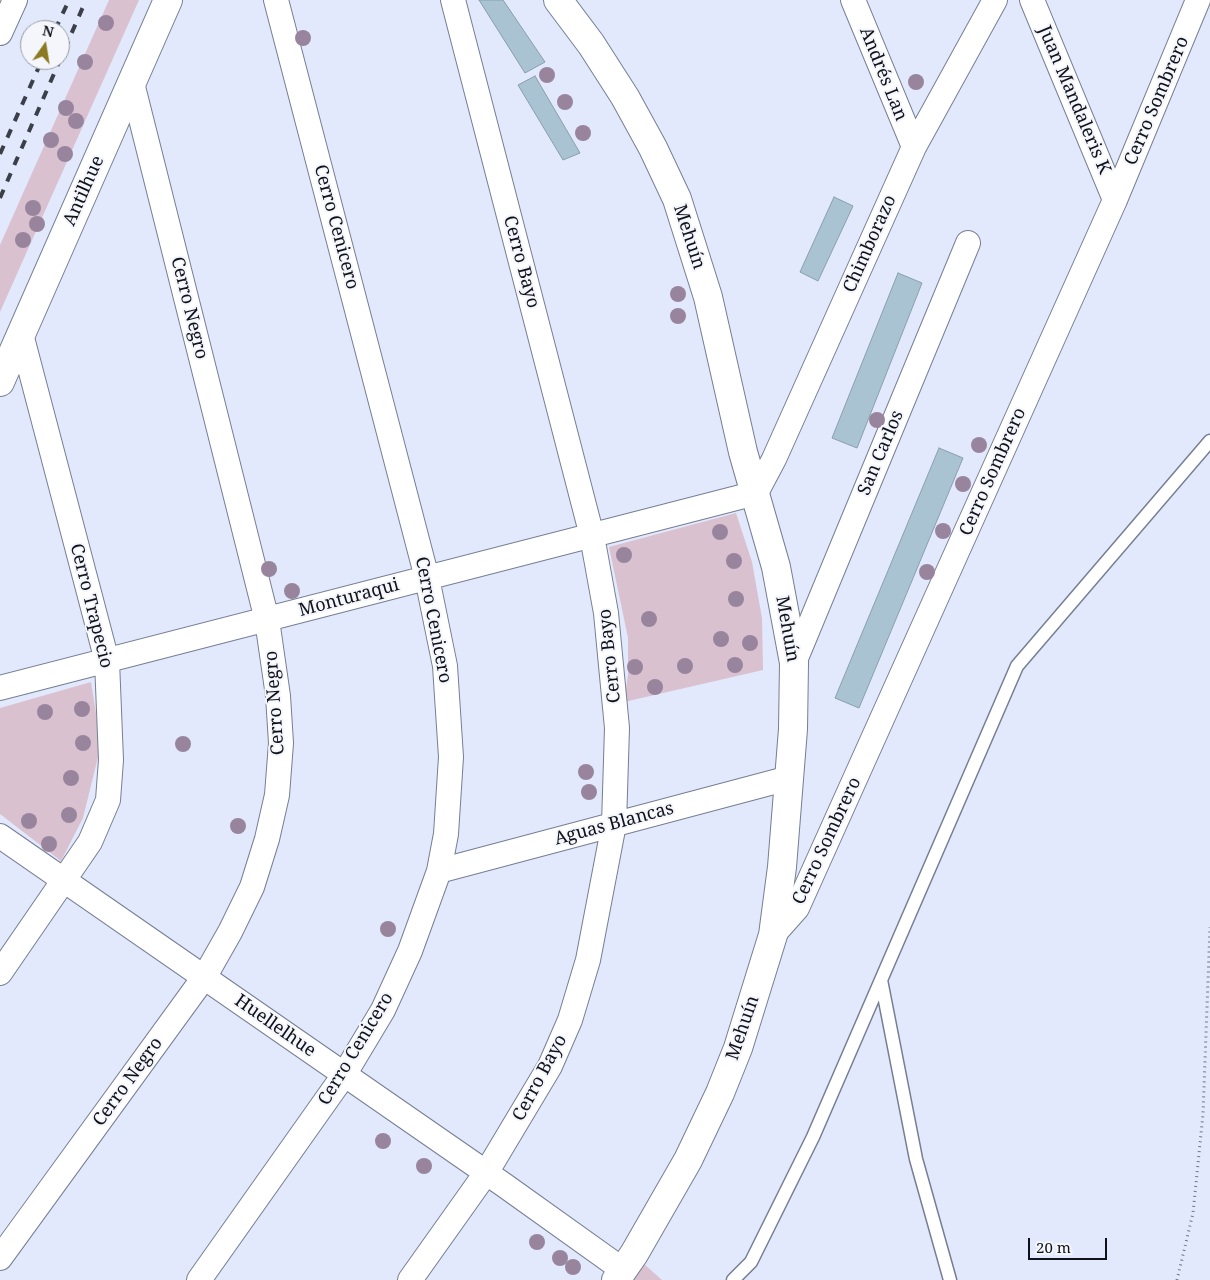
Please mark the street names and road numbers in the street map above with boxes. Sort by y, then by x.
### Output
street label: Juan Mandaleris K [1033,23,1115,177]
street label: Andrés Lan [854,24,912,124]
street label: Cerro Sombrero [1120,33,1194,169]
street label: Antilhue [59,153,109,229]
street label: Cerro Cenicero [309,162,363,292]
street label: Chimborazo [839,192,901,296]
street label: Mehuín [668,202,710,272]
street label: Cerro Bayo [498,213,544,311]
street label: Cerro Negro [166,255,212,361]
street label: Cerro Sombrero [955,405,1031,539]
street label: San Carlos [853,407,909,499]
street label: Cerro Trapecio [65,541,117,671]
street label: Cerro Cenicero [410,555,456,685]
street label: Monturaqui [296,574,402,622]
street label: Mehuín [771,594,803,664]
street label: Cerro Bayo [594,608,626,704]
street label: Cerro Negro [261,650,289,756]
street label: Cerro Sombrero [788,774,866,908]
street label: Aguas Blancas [552,798,676,850]
street label: Cerro Cenicero [314,989,398,1109]
street label: Huellelhue [230,990,320,1062]
street label: Mehuín [722,993,764,1063]
street label: Cerro Bayo [508,1031,572,1125]
street label: Cerro Negro [89,1033,167,1131]

